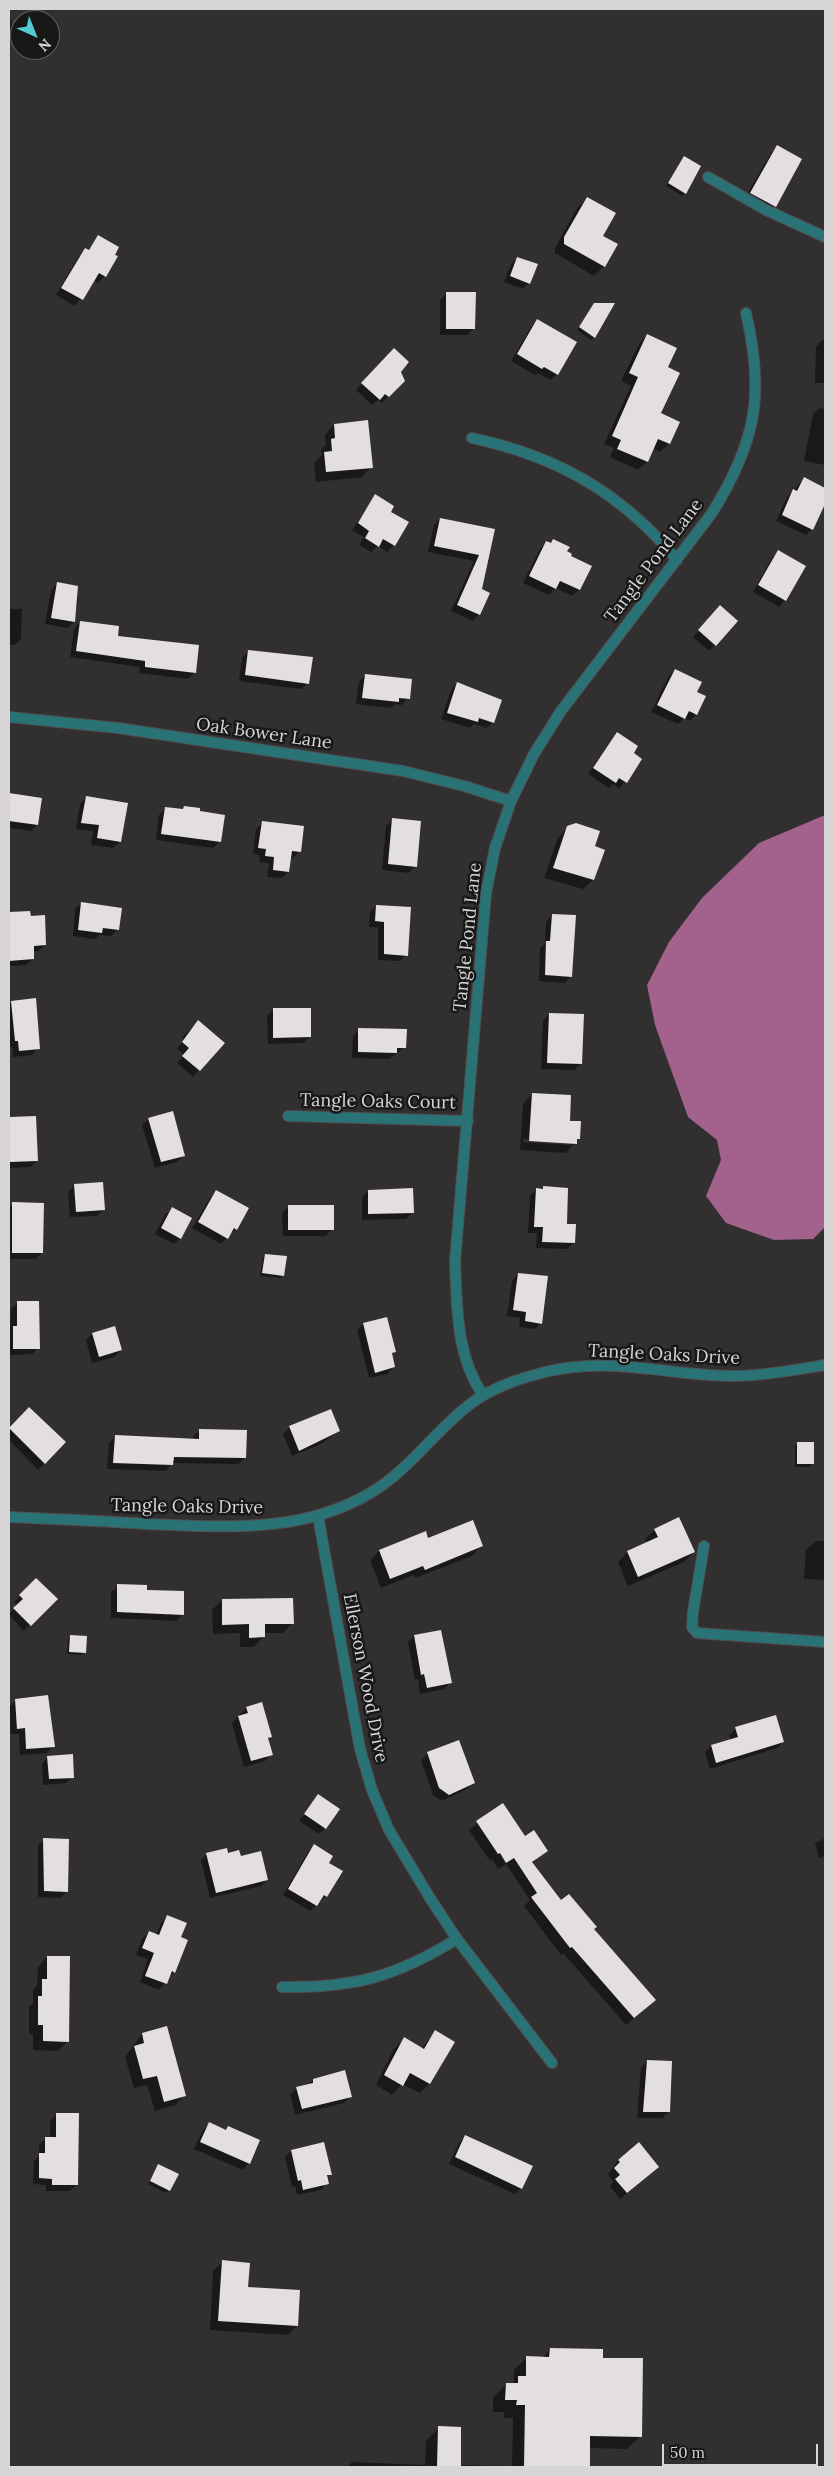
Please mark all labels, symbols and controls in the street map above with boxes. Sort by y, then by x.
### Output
north arrow [10,10,60,60]
text: N [35,35,55,55]
street label: Tangle Pond Lane [600,495,708,627]
street label: Oak Bower Lane [195,714,333,754]
street label: Tangle Pond Lane [449,862,487,1012]
street label: Tangle Oaks Court [300,1090,456,1114]
street label: Tangle Oaks Drive [587,1340,741,1370]
street label: Tangle Oaks Drive [111,1495,263,1519]
street label: Ellerson Wood Drive [338,1592,392,1764]
scale bar [664,2434,820,2466]
text: 50 m [670,2443,705,2462]

